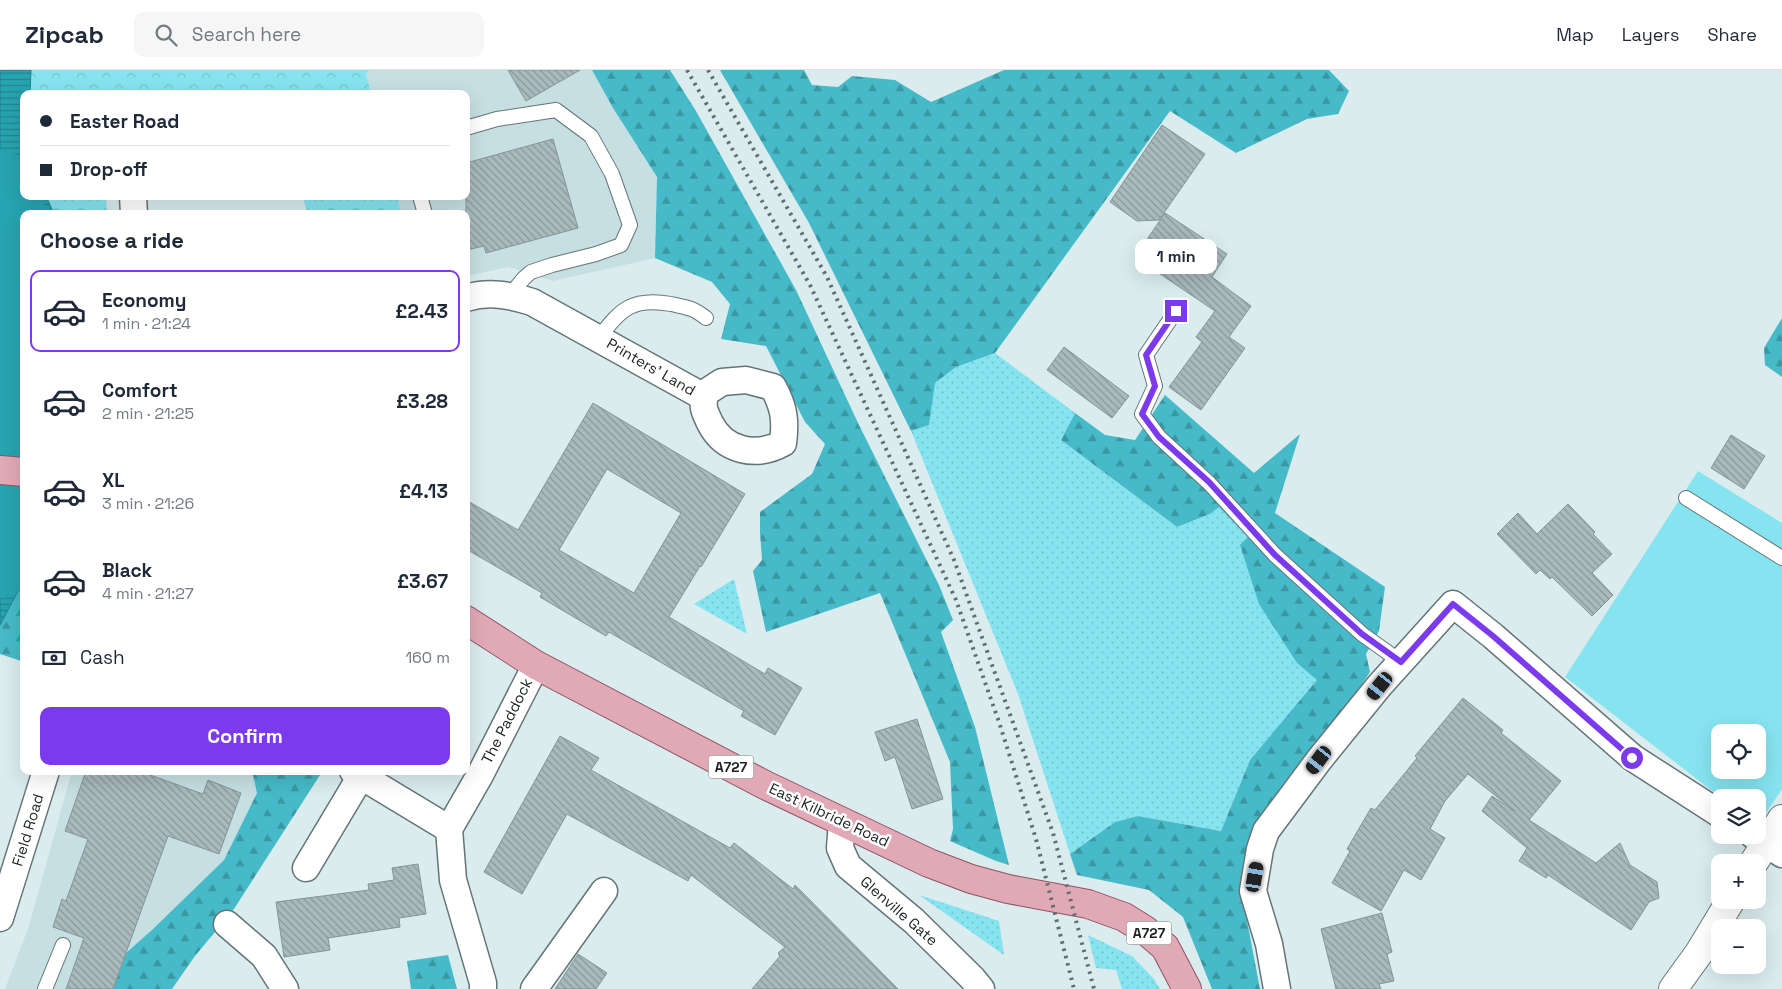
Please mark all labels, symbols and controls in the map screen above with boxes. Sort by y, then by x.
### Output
search box [134,12,484,57]
text: Zipcab [25,19,104,50]
icon: search [152,21,180,49]
text: Search here [192,22,301,47]
text: Map [1556,23,1594,46]
text: Layers [1622,23,1679,46]
text: Share [1707,23,1757,46]
text: Easter Road [70,109,179,134]
text: Drop-off [70,157,148,182]
text: Choose a ride [40,226,184,254]
callout: 1 min [1135,238,1217,274]
text: 1 min [1156,246,1196,267]
text: Economy [102,288,186,313]
icon: car [42,289,87,334]
text: £2.43 [395,299,448,324]
route end [1165,300,1187,322]
text: 1 min · 21:24 [102,313,191,334]
street label: Printers' Land [603,333,699,400]
text: Comfort [102,378,178,403]
icon: car [42,379,87,424]
text: £3.28 [396,389,448,414]
text: 2 min · 21:25 [102,403,194,424]
text: XL [102,468,125,493]
icon: car [42,469,87,514]
text: £4.13 [399,479,448,504]
text: 3 min · 21:26 [102,493,194,514]
text: Black [102,558,152,583]
icon: car [42,559,87,604]
text: £3.67 [397,569,448,594]
text: 4 min · 21:27 [102,583,194,604]
icon: cash [40,644,68,672]
text: Cash [80,645,125,670]
text: 160 m [405,647,450,668]
car [1364,670,1395,702]
street label: The Paddock [477,675,536,767]
button: Confirm [40,707,450,765]
map controls [1711,724,1766,974]
button: locate [1711,724,1766,779]
car [1303,744,1334,776]
route start [1621,747,1643,769]
road number: A727 [708,756,754,779]
street label: East Kilbride Road [766,778,892,851]
button: layers [1711,789,1766,844]
street label: Field Road [8,791,48,868]
button: + [1711,854,1766,909]
car [1245,861,1264,893]
street label: Glenville Gate [857,872,942,950]
button: − [1711,919,1766,974]
road number: A727 [1126,921,1172,944]

